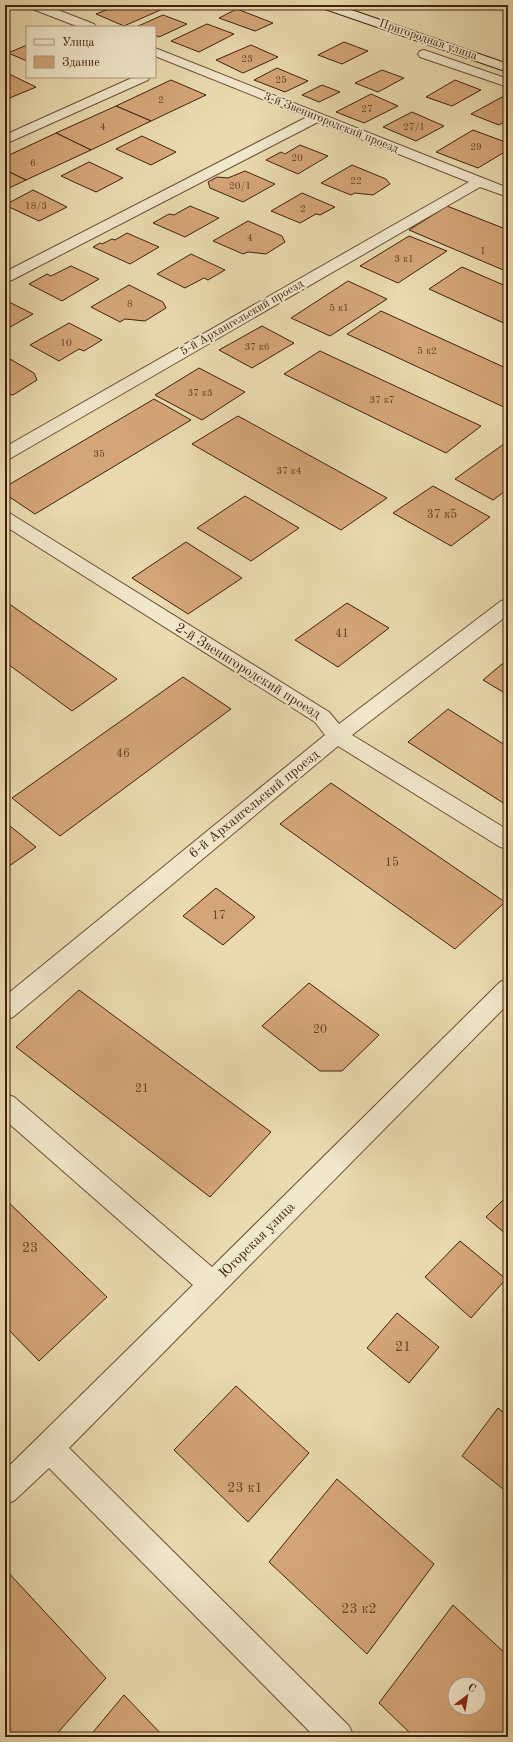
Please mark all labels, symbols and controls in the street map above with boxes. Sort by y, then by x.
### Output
street label: Пригородная улица [377,18,479,62]
legend [26,26,156,78]
text: Улица [62,37,95,49]
house number: 23 [241,54,253,64]
text: Здание [62,57,100,69]
house number: 25 [275,75,287,85]
street label: 3-й Звенигородский проезд [262,90,400,156]
house number: 2 [158,95,164,105]
house number: 27 [361,104,373,114]
house number: 4 [100,122,106,132]
house number: 27/1 [403,122,425,132]
house number: 29 [470,142,482,152]
house number: 20 [291,153,303,163]
house number: 6 [30,158,36,168]
house number: 22 [350,176,362,186]
house number: 20/1 [229,181,251,191]
house number: 18/3 [25,201,47,211]
house number: 2 [300,204,306,214]
house number: 4 [247,233,253,243]
house number: 1 [480,246,486,256]
house number: 3 к1 [394,254,414,264]
street label: 5-й Архангельский проезд [178,277,306,358]
house number: 8 [127,299,133,309]
house number: 5 к1 [329,303,349,313]
house number: 10 [60,338,72,348]
house number: 37 к6 [244,342,270,352]
house number: 5 к2 [417,346,437,356]
house number: 37 к3 [187,388,213,398]
house number: 37 к7 [369,395,395,405]
house number: 35 [93,449,105,459]
house number: 37 к4 [276,466,302,476]
house number: 37 к5 [427,508,457,521]
street label: 2-й Звенигородский проезд [173,620,323,722]
house number: 41 [335,628,349,640]
street label: 6-й Архангельский проезд [186,747,322,861]
house number: 46 [116,748,130,760]
house number: 15 [385,856,399,869]
house number: 17 [212,910,226,922]
house number: 20 [313,1024,327,1036]
house number: 21 [135,1083,149,1095]
street label: Югорская улица [216,1199,298,1281]
house number: 23 [22,1241,38,1255]
house number: 21 [395,1340,411,1354]
house number: 23 к1 [227,1481,263,1495]
house number: 23 к2 [341,1602,377,1616]
north arrow [447,1676,487,1716]
text: С [465,1682,477,1695]

